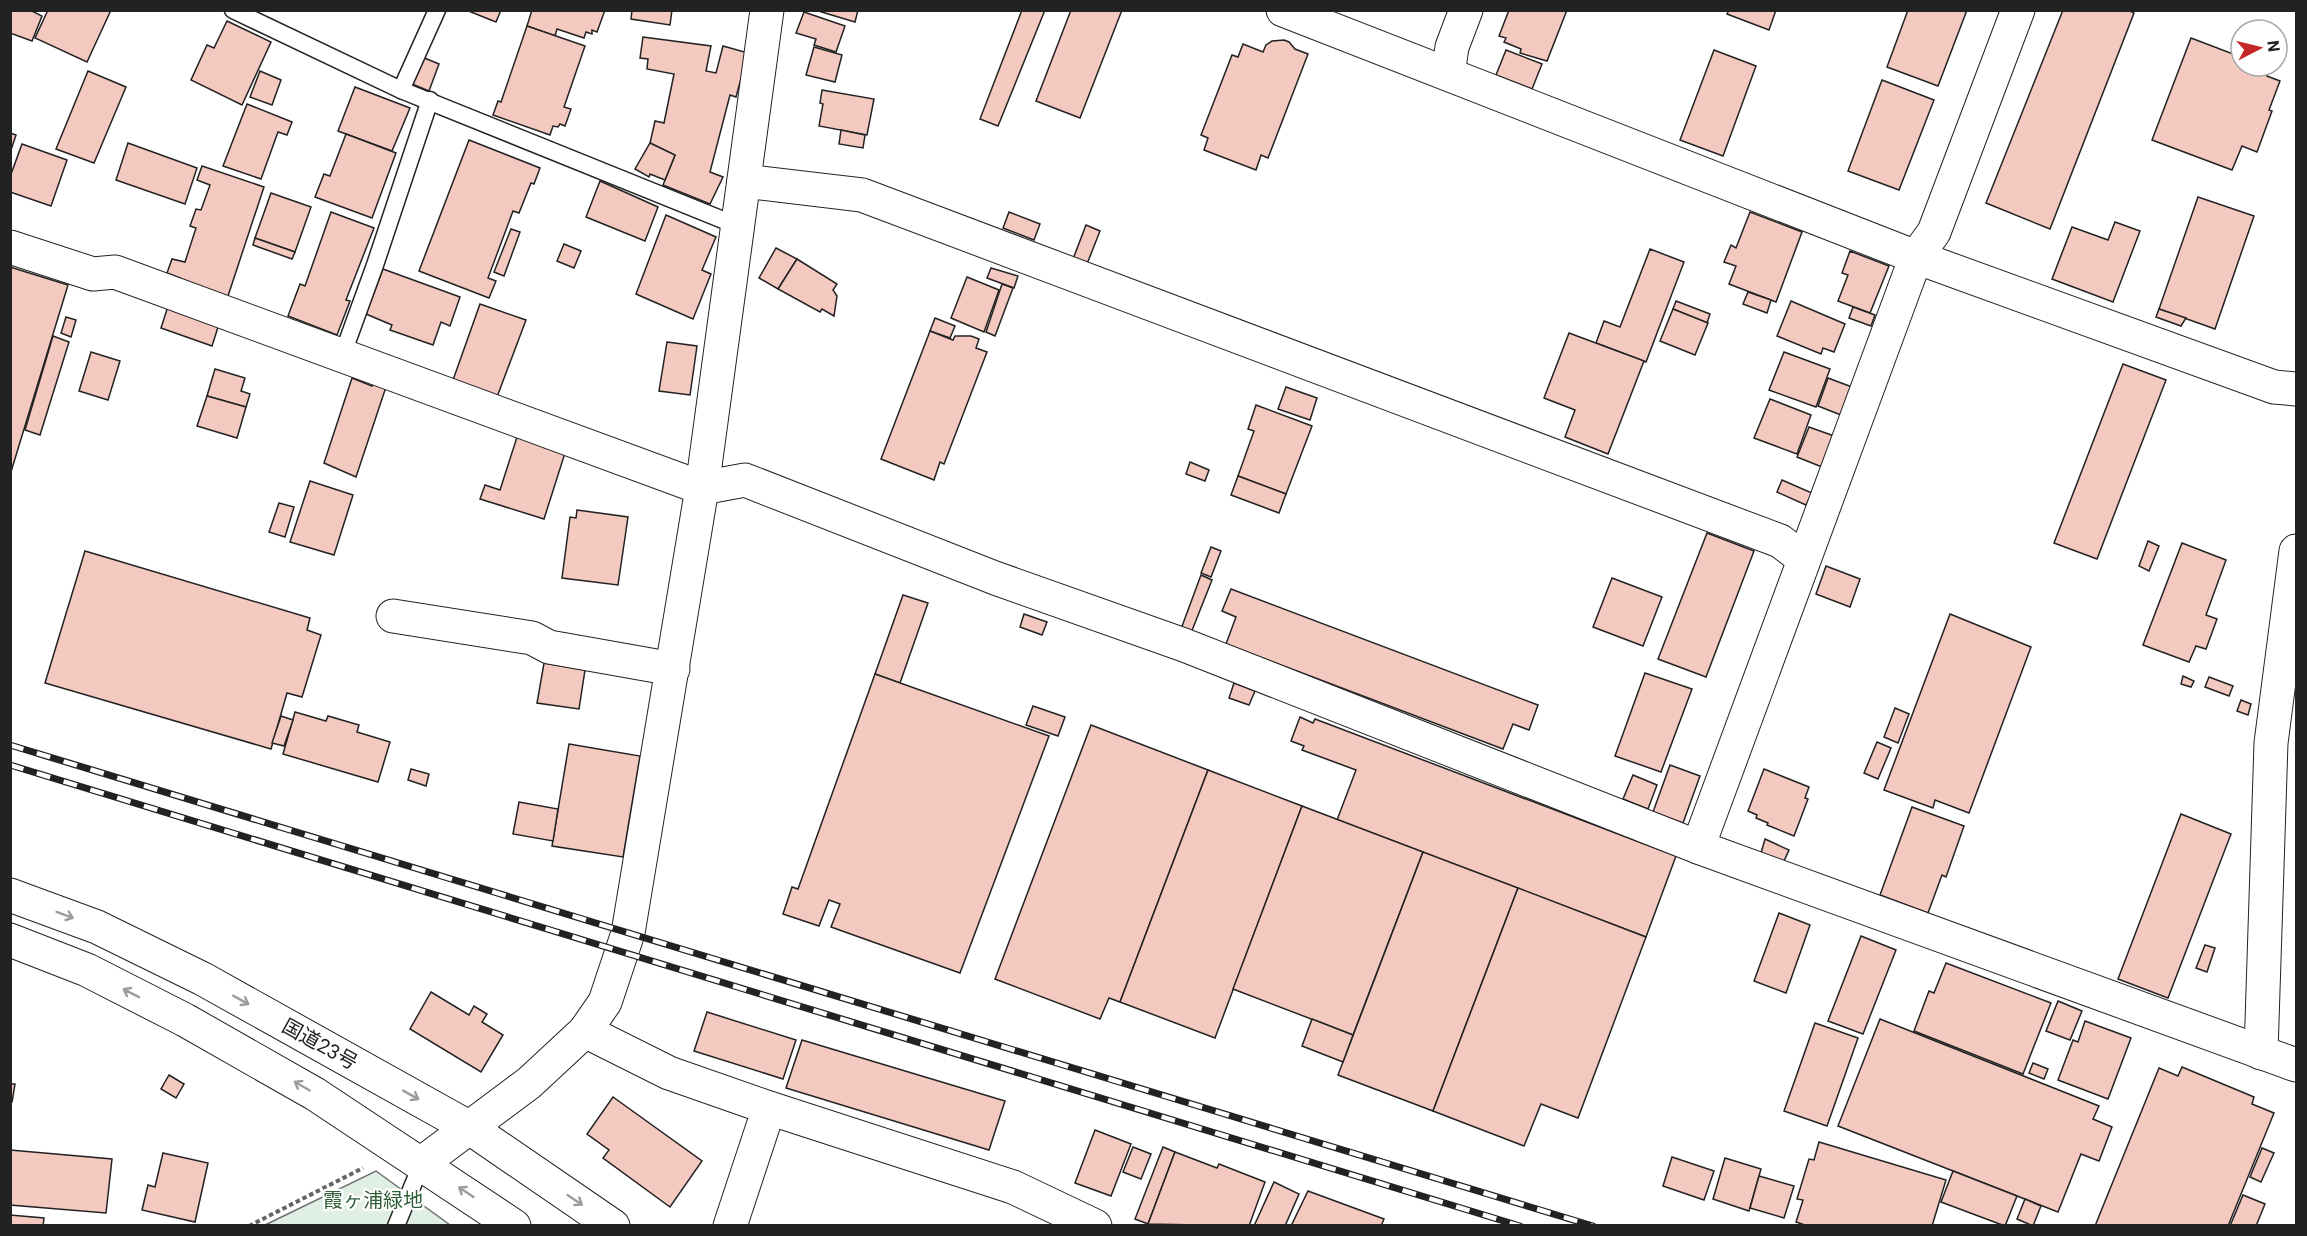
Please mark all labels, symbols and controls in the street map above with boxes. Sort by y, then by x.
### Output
north arrow [2229,18,2289,78]
text: N [2263,39,2284,53]
one-way arrow [56,911,74,922]
one-way arrow [122,986,140,998]
one-way arrow [232,994,249,1006]
street label: 国道23号 [278,1014,362,1074]
one-way arrow [294,1080,311,1092]
one-way arrow [402,1089,419,1101]
one-way arrow [457,1186,474,1199]
park label: 霞ヶ浦緑地 [323,1188,423,1212]
one-way arrow [567,1194,583,1206]

